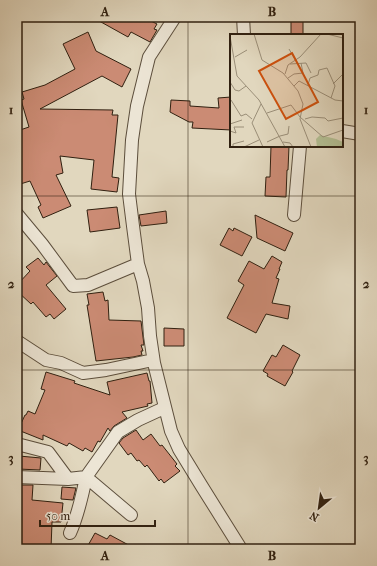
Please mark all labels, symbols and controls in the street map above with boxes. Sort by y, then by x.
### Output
text: A [100,4,110,19]
text: B [268,4,277,19]
inset map [230,34,343,147]
text: 1 [9,102,14,117]
text: 1 [364,102,369,117]
text: 2 [8,276,15,291]
text: 2 [363,276,370,291]
text: 3 [8,450,14,466]
text: 3 [363,450,369,466]
north arrow [299,488,339,528]
scale bar [40,502,155,528]
text: N [307,508,321,524]
text: 50 m [46,509,70,523]
text: A [100,548,110,563]
text: B [268,548,277,563]

